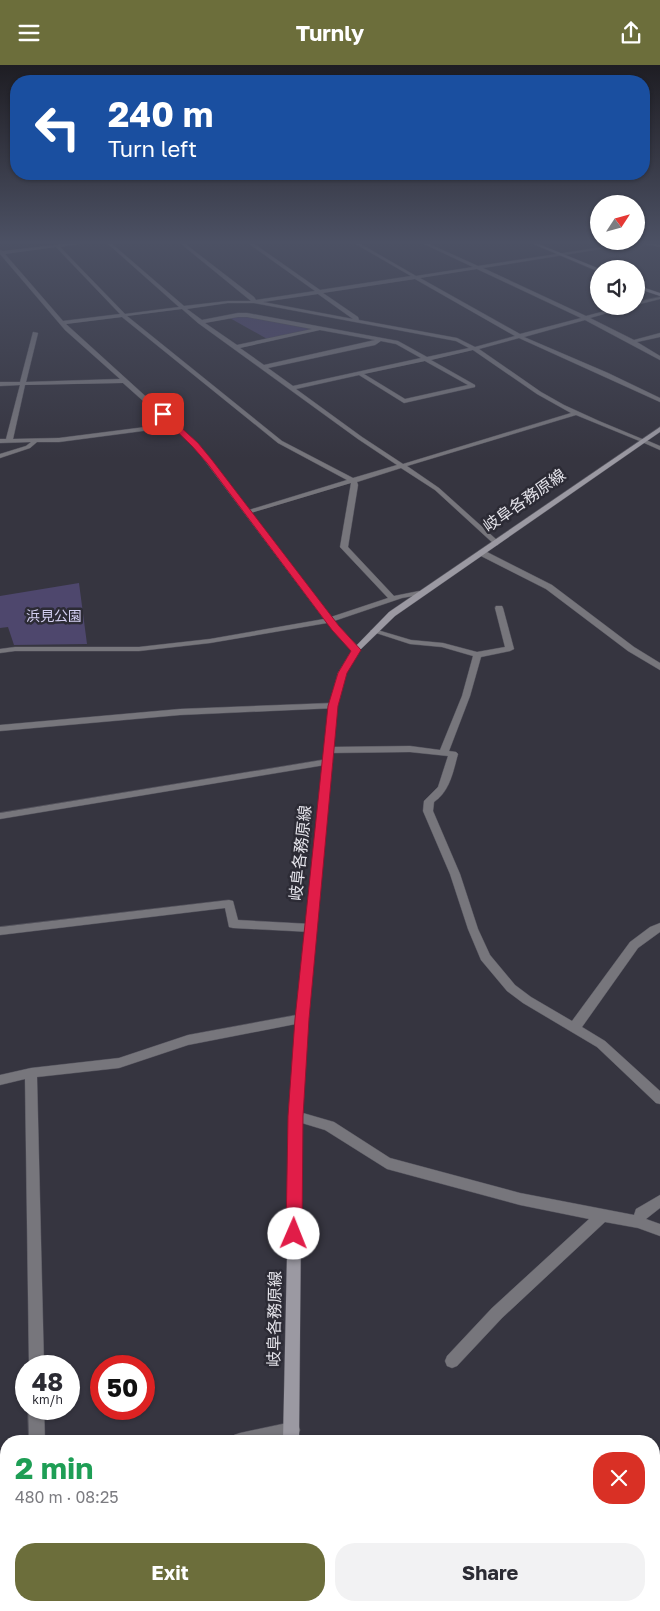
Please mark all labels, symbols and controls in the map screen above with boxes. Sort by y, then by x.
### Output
icon: menu [15,19,43,47]
text: Turnly [296,19,364,46]
icon: share [617,19,645,47]
text: 240 m [108,93,213,135]
icon: left [25,95,90,160]
text: Turn left [108,135,197,162]
north arrow [590,195,645,250]
map controls [590,195,645,315]
button: sound [590,260,645,315]
pin [142,393,184,435]
icon: arrive [149,400,177,428]
street label: 岐阜各務原線 [479,464,569,536]
park label: 浜見公園 [26,607,82,624]
street label: 岐阜各務原線 [285,804,315,902]
position arrow [267,1207,319,1259]
street label: 岐阜各務原線 [263,1271,285,1367]
speed limit sign: 50 [90,1355,155,1420]
text: 48 [32,1366,63,1397]
text: km/h [32,1392,63,1407]
text: 2 min [15,1450,93,1486]
button: close [593,1452,645,1504]
text: 480 m · 08:25 [15,1487,118,1507]
button: Exit [15,1543,325,1601]
button: Share [335,1543,645,1601]

